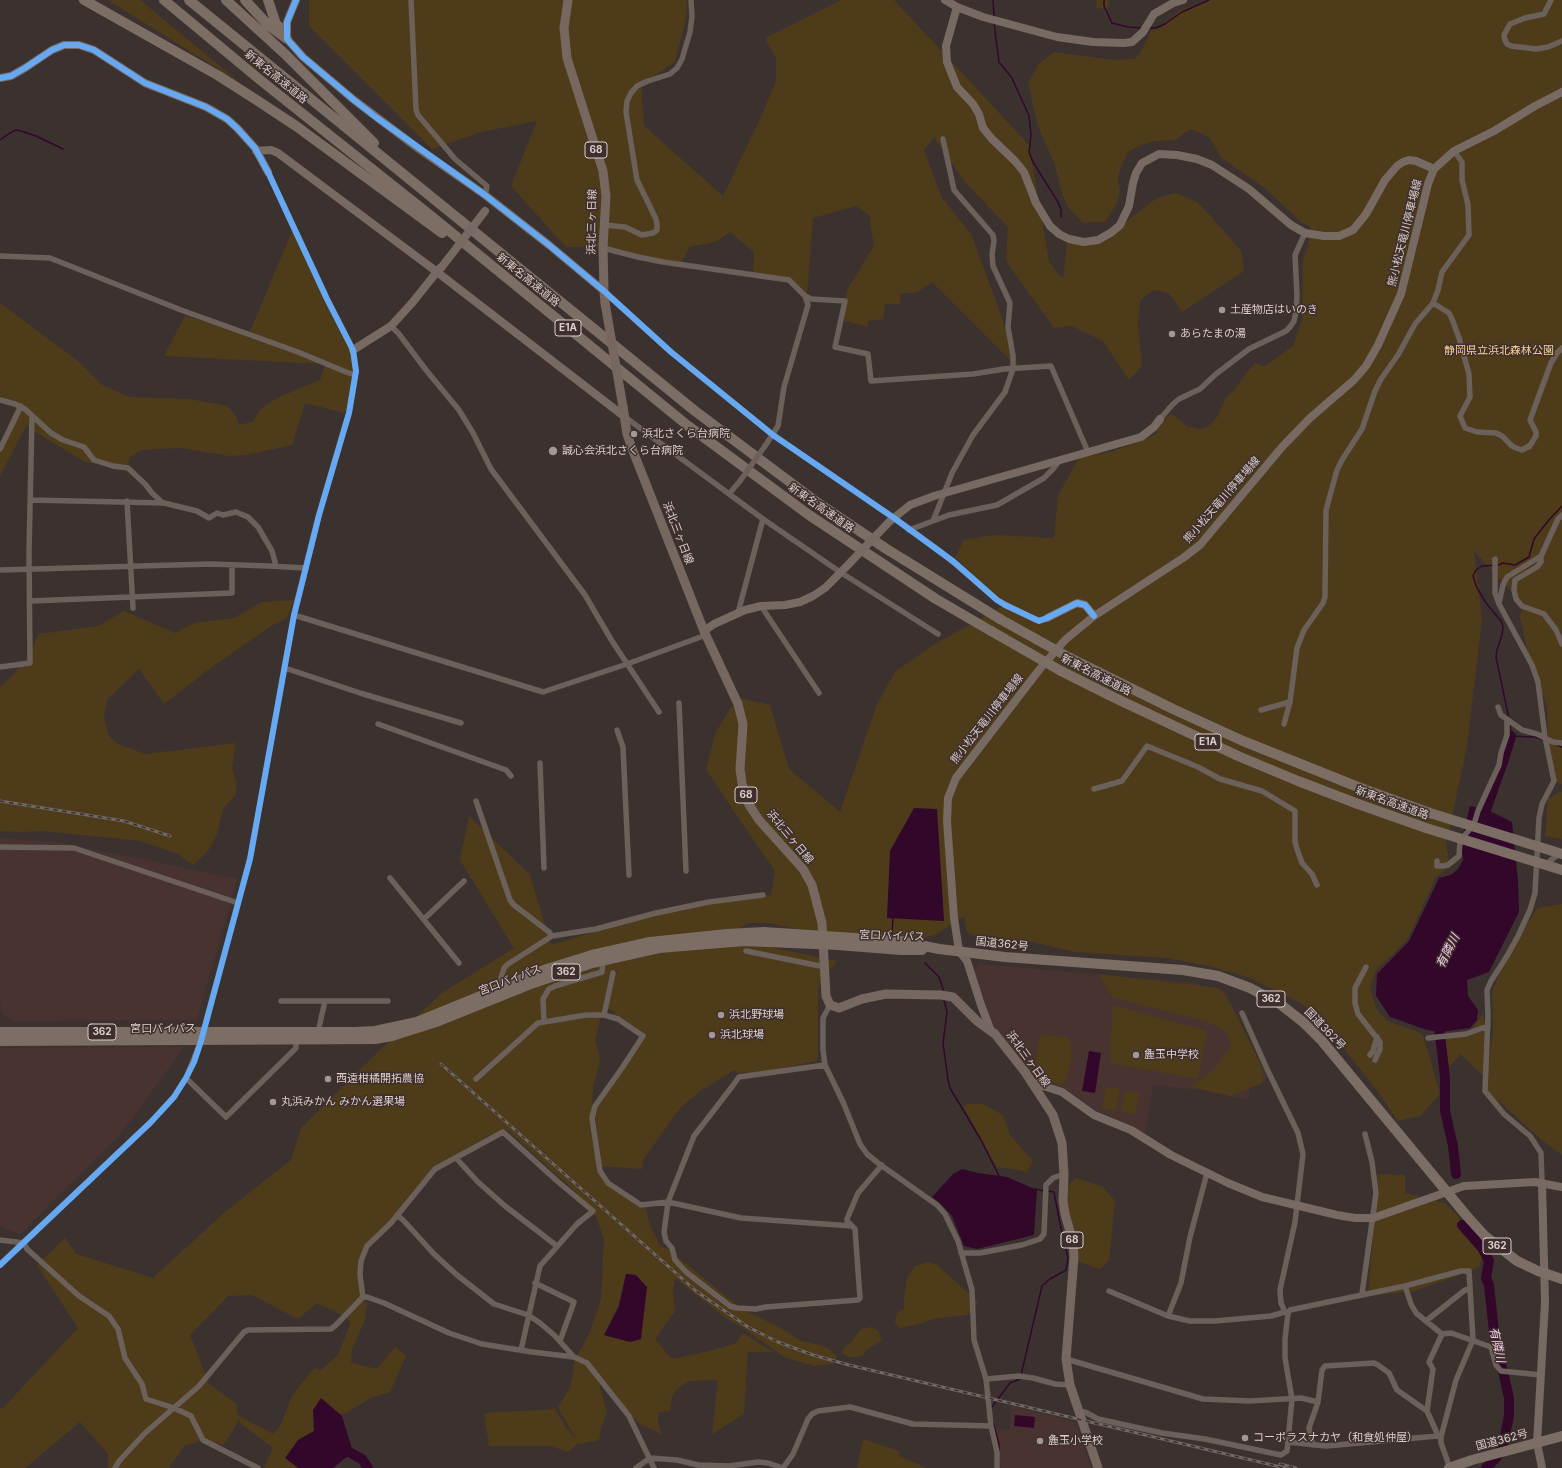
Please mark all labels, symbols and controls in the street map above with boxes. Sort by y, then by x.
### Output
street label: 新東名高速道路 [242,48,310,106]
road number: 68 [585,142,607,158]
street label: 熊小松天竜川停車場線 [1385,178,1425,288]
street label: 浜北三ヶ日線 [585,189,599,255]
street label: 新東名高速道路 [494,251,562,309]
place label: 土産物店はいのき [1230,303,1318,317]
marker: 土産物店はいのき [1217,305,1227,315]
road number: E1A [555,320,581,336]
place label: あらたまの湯 [1180,327,1246,341]
marker: あらたまの湯 [1167,329,1177,339]
park label: 静岡県立浜北森林公園 [1444,344,1554,358]
place label: 浜北さくら台病院 [642,427,730,441]
marker: 浜北さくら台病院 [629,429,639,439]
place label: 誠心会浜北さくら台病院 [562,444,683,458]
marker: 誠心会浜北さくら台病院 [547,445,559,457]
street label: 熊小松天竜川停車場線 [1181,454,1263,546]
street label: 新東名高速道路 [786,481,856,535]
street label: 浜北三ヶ日線 [660,500,696,566]
street label: 新東名高速道路 [1059,652,1133,698]
street label: 熊小松天竜川停車場線 [948,672,1026,766]
road number: E1A [1195,734,1221,750]
street label: 新東名高速道路 [1354,784,1430,822]
road number: 68 [735,787,757,803]
street label: 浜北三ヶ日線 [764,807,816,867]
street label: 宮口バイパス [859,928,925,944]
water label: 有隣川 [1433,932,1463,970]
street label: 国道362号 [975,935,1029,953]
street label: 宮口バイパス [477,962,543,998]
road number: 362 [552,964,580,980]
road number: 362 [1257,991,1285,1007]
street label: 国道362号 [1302,1005,1348,1053]
place label: 浜北野球場 [729,1008,784,1022]
marker: 浜北野球場 [716,1010,726,1020]
street label: 宮口バイパス [130,1022,196,1036]
road number: 362 [88,1024,116,1040]
place label: 浜北球場 [720,1028,764,1042]
street label: 浜北三ヶ日線 [1003,1028,1053,1090]
marker: 浜北球場 [707,1030,717,1040]
place label: 麁玉中学校 [1144,1048,1199,1062]
marker: 麁玉中学校 [1131,1050,1141,1060]
place label: 西遠柑橘開拓農協 [336,1072,424,1086]
marker: 西遠柑橘開拓農協 [323,1074,333,1084]
place label: 丸浜みかん みかん選果場 [281,1095,405,1109]
marker: 丸浜みかん みかん選果場 [268,1097,278,1107]
road number: 68 [1061,1232,1083,1248]
road number: 362 [1483,1238,1511,1254]
water label: 有隣川 [1486,1326,1508,1364]
street label: 国道362号 [1475,1427,1529,1453]
place label: コーポラスナカヤ（和食処仲屋） [1253,1431,1418,1445]
marker: コーポラスナカヤ（和食処仲屋） [1240,1433,1250,1443]
place label: 麁玉小学校 [1048,1434,1103,1448]
marker: 麁玉小学校 [1035,1436,1045,1446]

